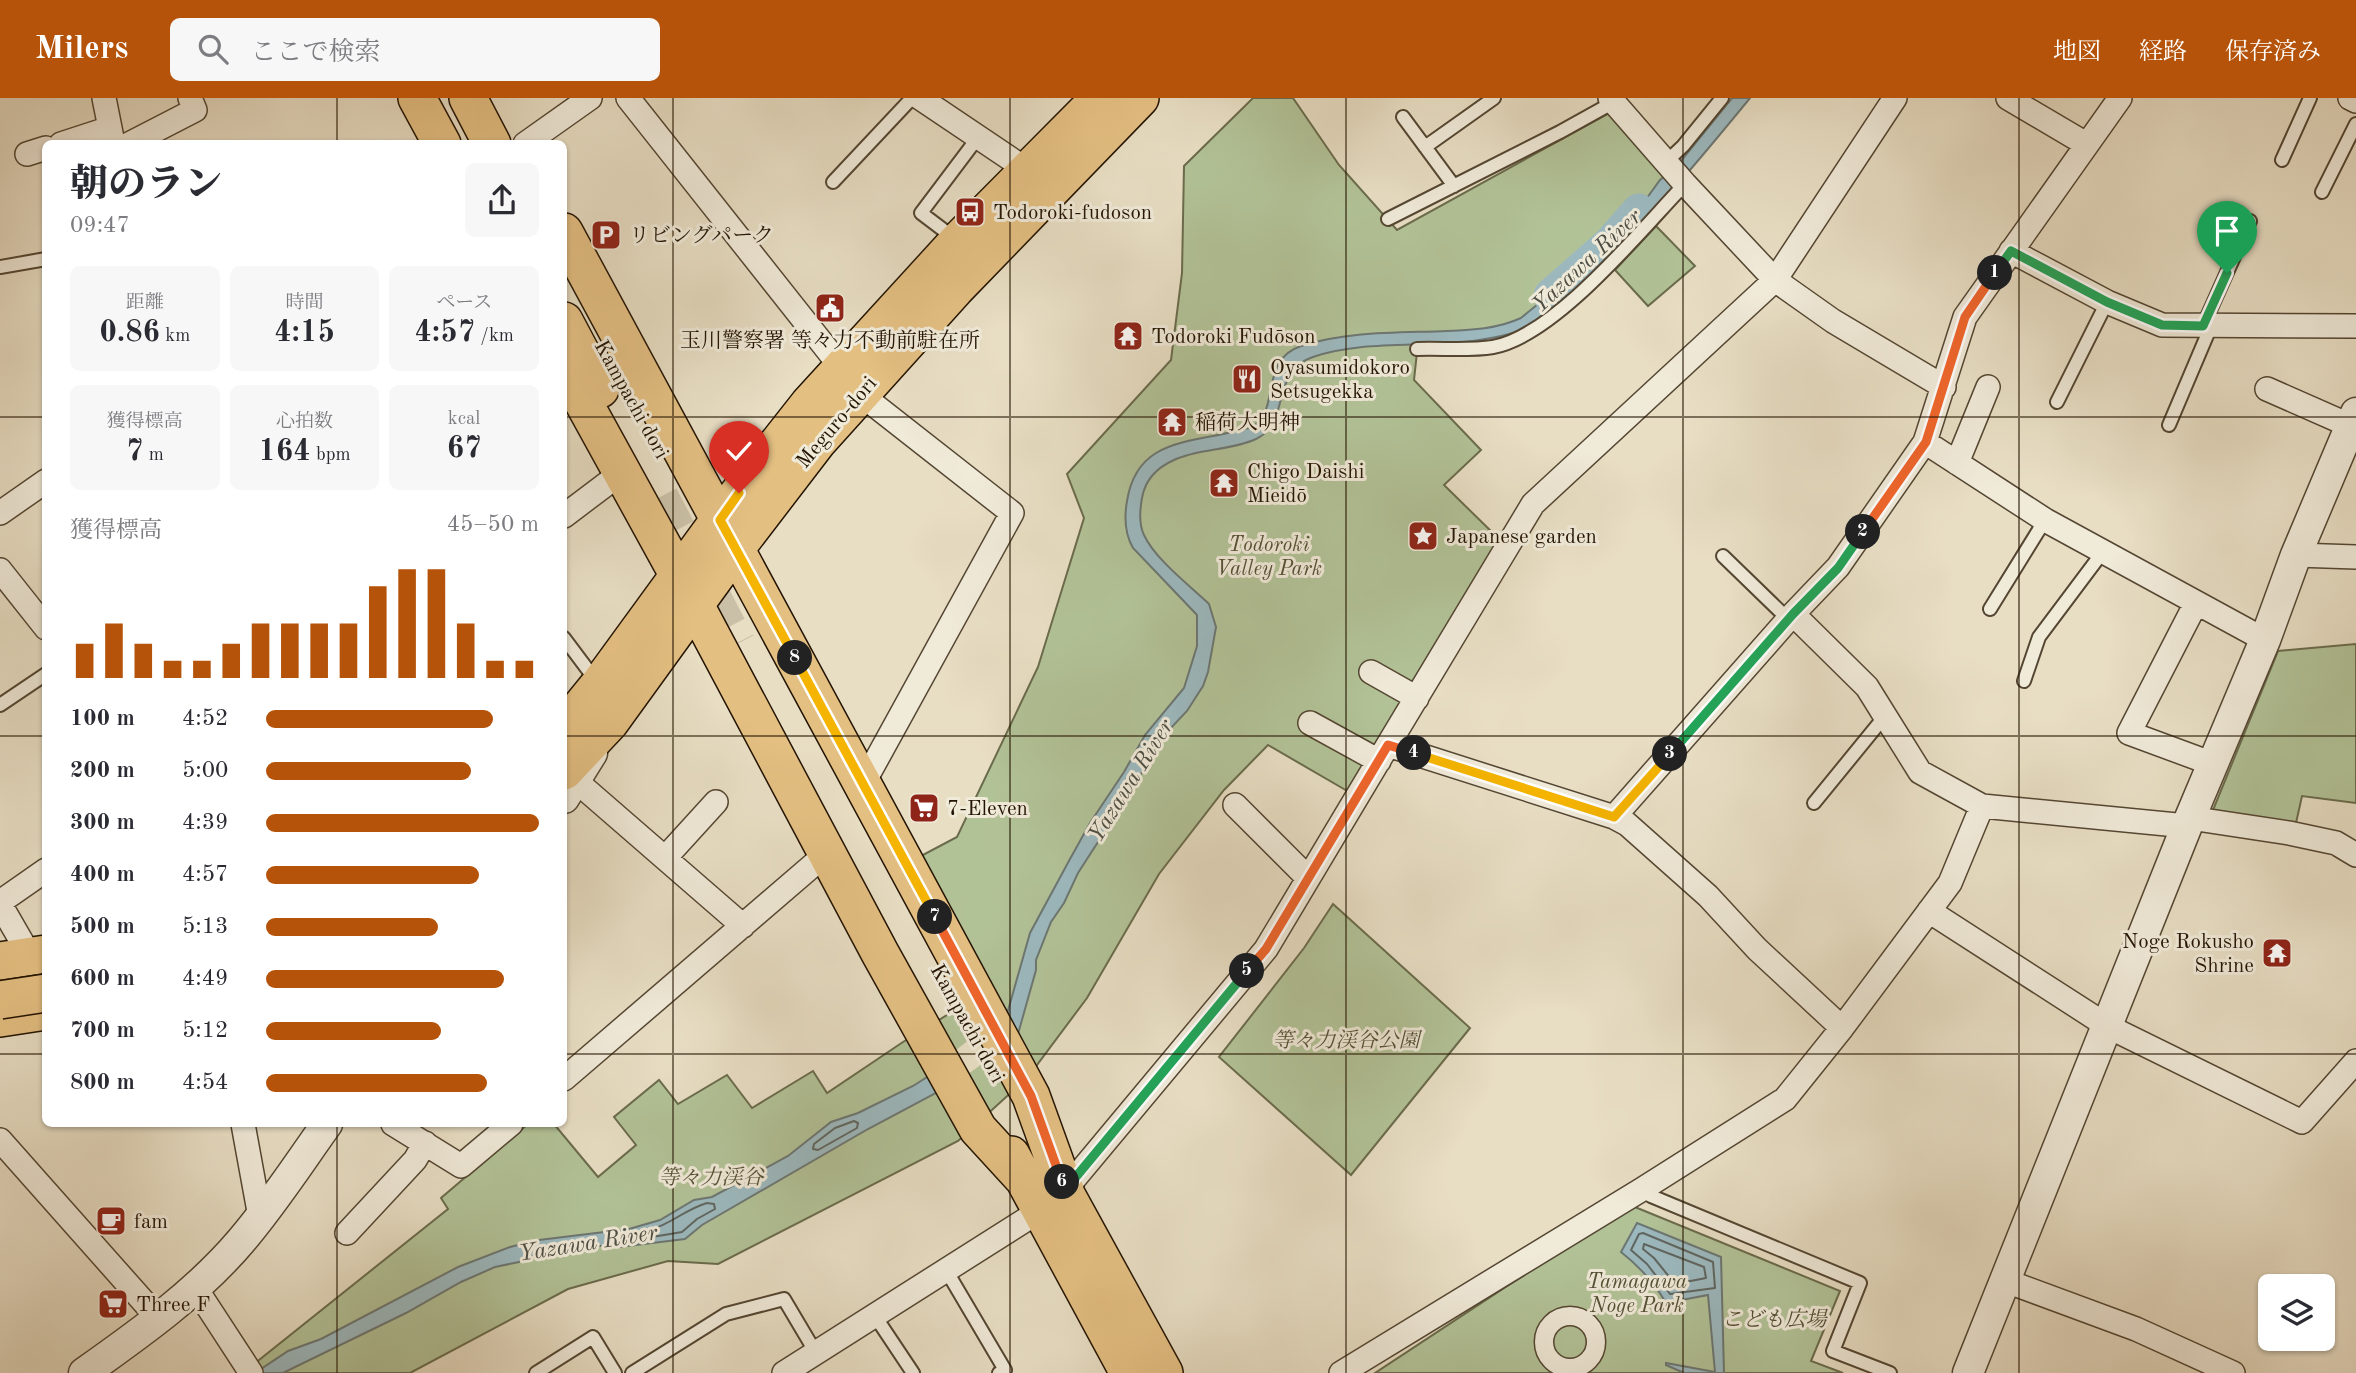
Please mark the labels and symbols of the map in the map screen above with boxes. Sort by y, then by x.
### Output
bus stop icon: Todoroki-fudoson [953,195,987,229]
pin [2197,201,2257,273]
place label: Todoroki-fudoson [993,203,1152,224]
water label: Yazawa River [1528,204,1647,317]
parking icon: リビングパーク [589,218,623,252]
place label: リビングパーク [629,225,774,247]
pin: 1 [1978,256,2012,290]
public building icon: 玉川警察署 等々力不動前駐在所 [813,291,847,325]
temple icon: Todoroki Fudōson [1111,319,1145,353]
place label: Todoroki Fudōson [1151,327,1316,348]
place label: 玉川警察署 等々力不動前駐在所 [680,329,980,352]
street label: Kampachi dori [590,337,672,463]
place label: Oyasumidokoro Setsugekka [1270,358,1410,403]
restaurant icon: Oyasumidokoro Setsugekka [1230,362,1264,396]
street label: Meguro-dori [793,373,881,473]
temple icon: 稲荷大明神 [1155,405,1189,439]
place label: 稲荷大明神 [1195,411,1300,434]
pin [709,421,769,493]
place label: Chigo Daishi Mieidō [1247,462,1364,507]
temple icon: Chigo Daishi Mieidō [1207,466,1241,500]
pin: 2 [1846,514,1881,550]
place icon: Japanese garden [1406,519,1440,553]
place label: Japanese garden [1446,527,1597,548]
park label: Todoroki Valley Park [1216,535,1322,580]
pin: 8 [778,640,812,676]
water label: Yazawa River [1085,715,1179,846]
pin: 4 [1396,736,1432,770]
pin: 3 [1652,736,1688,772]
supermarket icon: 7-Eleven [907,791,941,825]
place label: 7-Eleven [947,799,1028,820]
pin: 7 [918,900,953,934]
place label: Noge Rokusho Shrine [2122,932,2254,977]
temple icon: Noge Rokusho Shrine [2260,936,2294,970]
pin: 5 [1230,954,1264,988]
street label: Kampachi dori [926,961,1008,1087]
park label: 等々力渓谷公園 [1273,1029,1422,1052]
pin: 6 [1044,1164,1080,1200]
park label: 等々力渓谷 [659,1166,765,1189]
cafe icon: fam [94,1204,128,1238]
place label: fam [134,1212,168,1233]
water label: Yazawa River [518,1221,660,1266]
park label: Tamagawa Noge Park [1587,1272,1687,1317]
supermarket icon: Three F [96,1287,130,1321]
place label: Three F [136,1295,210,1316]
park label: こども広場 [1722,1308,1828,1331]

